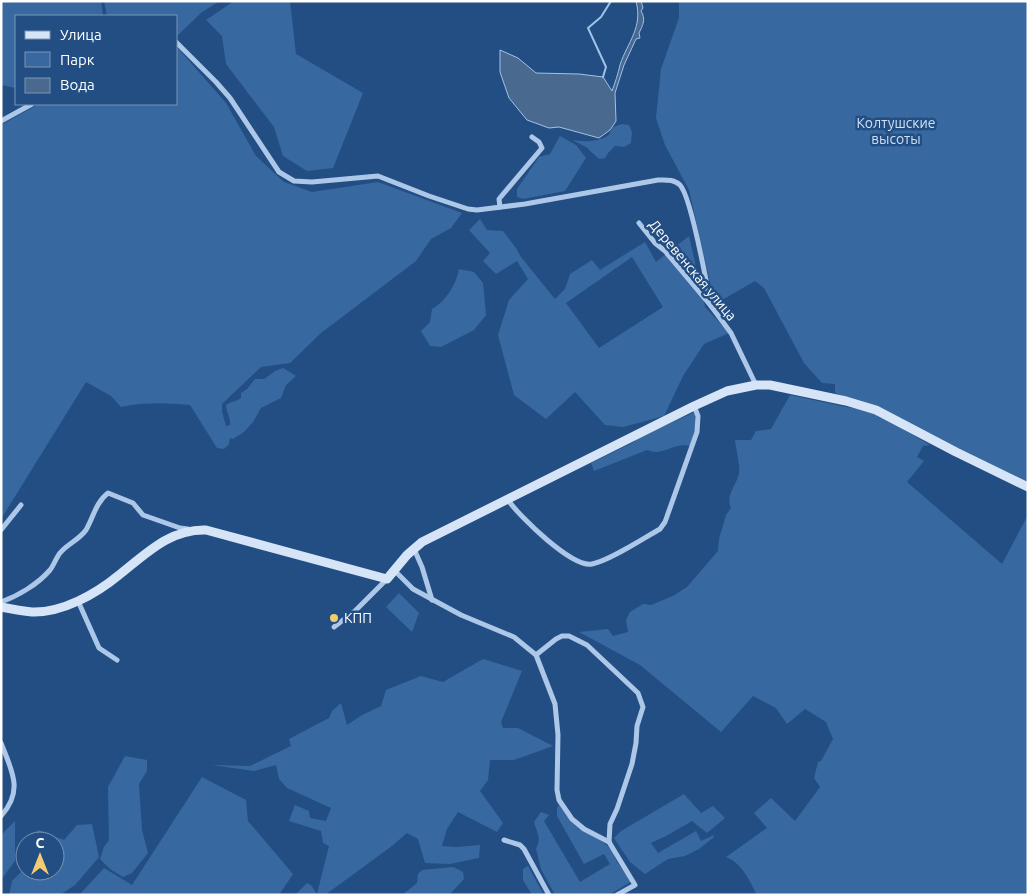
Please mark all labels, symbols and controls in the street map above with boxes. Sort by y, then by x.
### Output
legend [15,15,178,105]
text: Улица [60,26,102,43]
text: Парк [60,51,95,68]
text: Вода [60,76,95,93]
park label: Колтушские высоты [856,115,936,147]
street label: Деревенская улица [646,216,740,324]
place label: КПП [344,610,372,626]
marker: КПП [328,612,340,624]
north arrow [15,831,65,881]
text: С [36,835,45,851]

